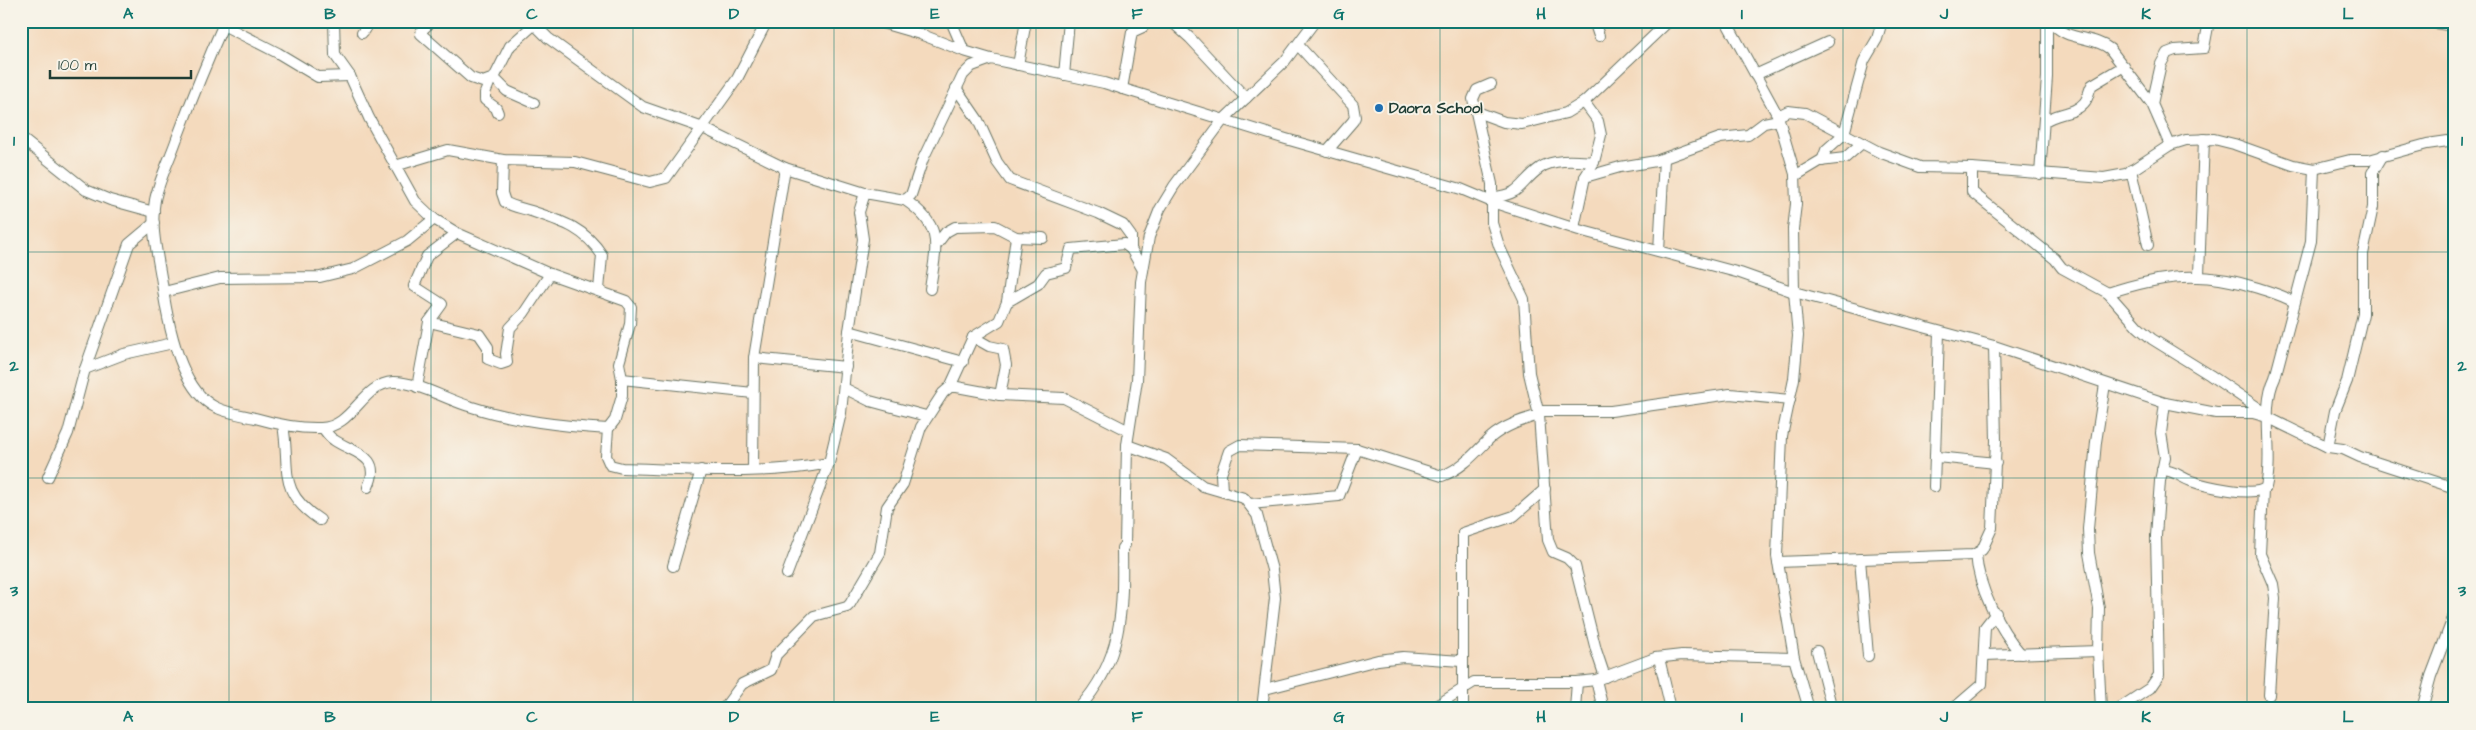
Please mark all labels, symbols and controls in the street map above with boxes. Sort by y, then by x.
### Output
text: A [123,3,134,25]
text: B [324,3,336,25]
text: C [526,3,538,25]
text: D [729,3,740,25]
text: E [930,3,940,25]
text: F [1131,3,1143,25]
text: G [1333,3,1345,25]
text: H [1536,3,1546,25]
text: I [1741,3,1743,25]
text: J [1939,3,1949,25]
text: K [2141,3,2151,25]
text: L [2342,3,2354,25]
scale bar [50,48,191,80]
text: 100 m [58,55,97,76]
place label: Daora School [1389,98,1483,119]
marker: Daora School [1373,102,1385,114]
text: 1 [13,130,16,152]
text: 1 [2461,130,2464,152]
text: 2 [8,355,19,377]
text: 2 [2456,355,2467,377]
text: 3 [9,580,19,602]
text: 3 [2457,580,2467,602]
text: A [123,706,134,728]
text: B [324,706,336,728]
text: C [526,706,538,728]
text: D [729,706,740,728]
text: E [930,706,940,728]
text: F [1131,706,1143,728]
text: G [1333,706,1345,728]
text: H [1536,706,1546,728]
text: I [1741,706,1743,728]
text: J [1939,706,1949,728]
text: K [2141,706,2151,728]
text: L [2342,706,2354,728]

